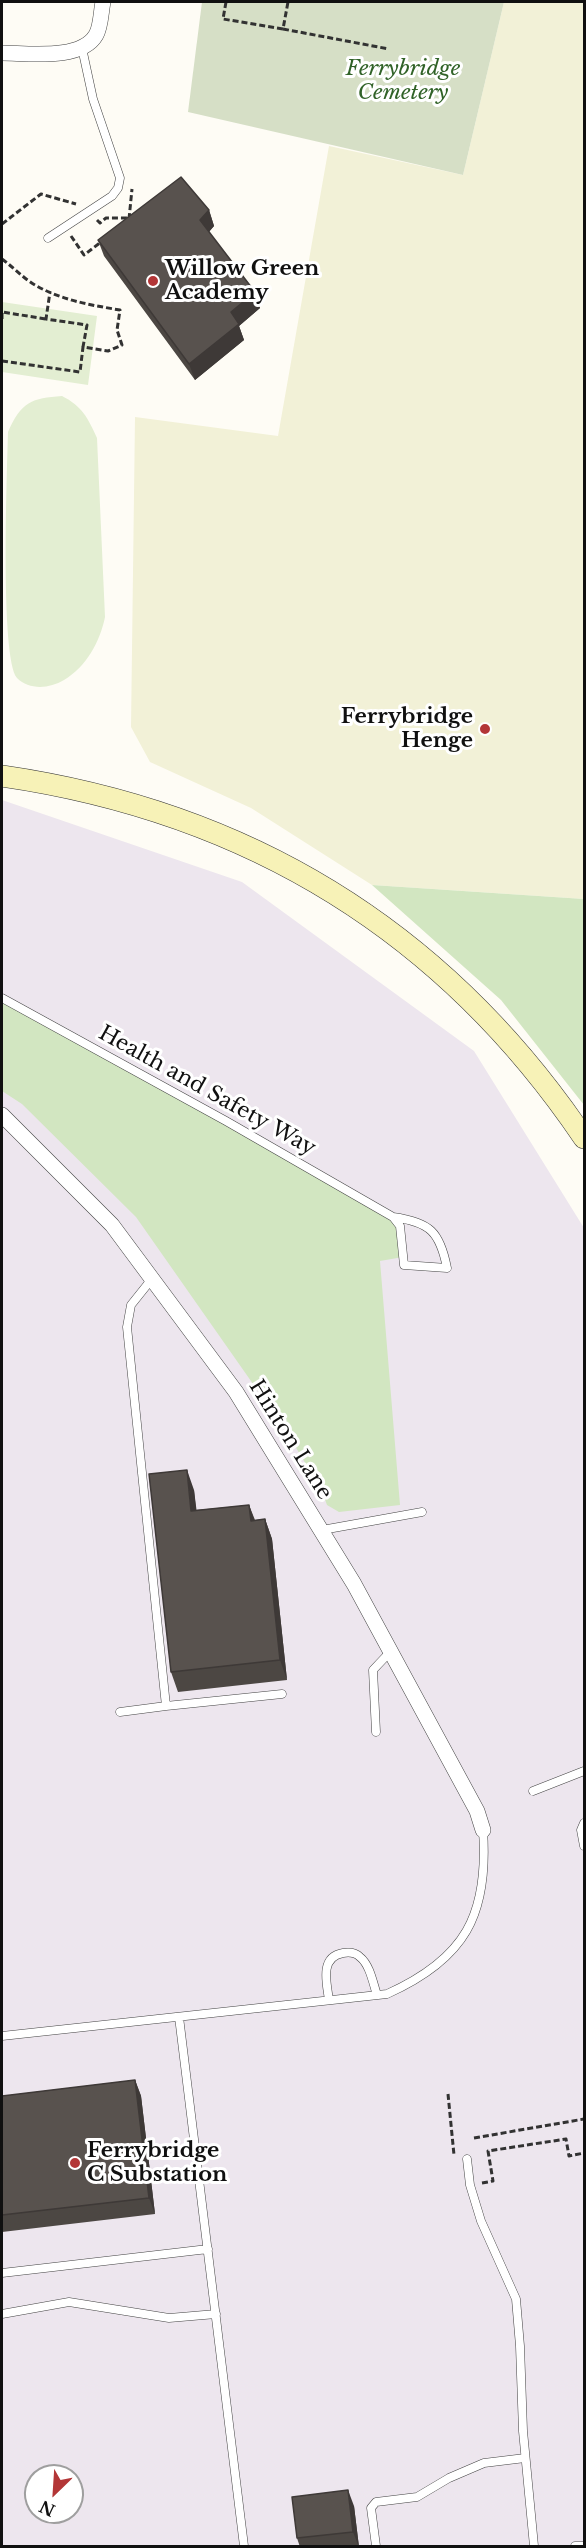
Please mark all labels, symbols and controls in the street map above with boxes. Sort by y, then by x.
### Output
park label: Ferrybridge Cemetery [346,56,460,106]
place label: Willow Green Academy [165,256,319,306]
marker: Willow Green Academy [146,274,160,288]
place label: Ferrybridge Henge [341,704,473,754]
marker: Ferrybridge Henge [478,722,492,736]
street label: Health and Safety Way [94,1021,320,1161]
street label: Hinton Lane [243,1375,337,1505]
place label: Ferrybridge C Substation [87,2138,227,2188]
marker: Ferrybridge C Substation [68,2156,82,2170]
north arrow [24,2464,84,2524]
text: N [36,2496,58,2521]

